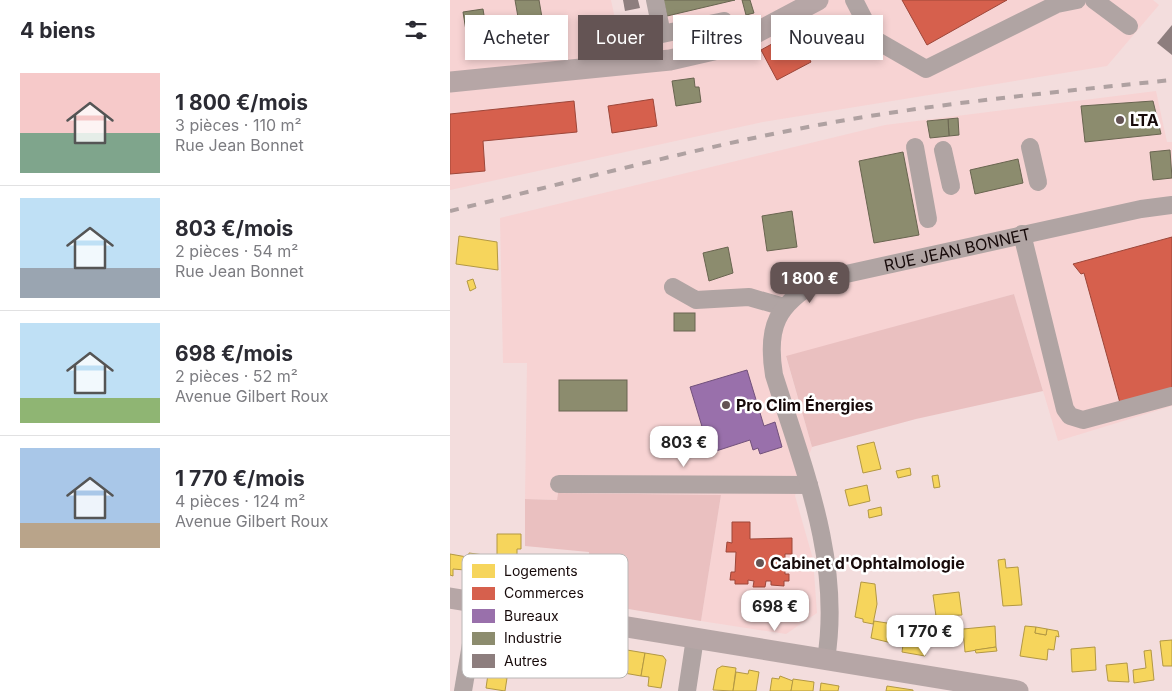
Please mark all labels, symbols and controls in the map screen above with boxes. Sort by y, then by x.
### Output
chip: Acheter [465,15,568,60]
chip: Louer [578,15,663,60]
chip: Filtres [673,15,761,60]
chip: Nouveau [771,15,883,60]
icon: filters [402,16,430,44]
text: 4 biens [20,18,95,43]
text: 1 800 €/mois [175,90,308,115]
icon: home [60,93,120,153]
place label: LTA [1130,110,1159,130]
marker: LTA [1114,114,1126,126]
text: 3 pièces · 110 m² [175,115,302,135]
text: Rue Jean Bonnet [175,135,304,155]
text: 803 €/mois [175,216,293,241]
icon: home [60,218,120,278]
street label: RUE JEAN BONNET [882,224,1032,275]
text: 2 pièces · 54 m² [175,241,298,261]
text: Rue Jean Bonnet [175,261,304,281]
pin: 1 800 € [764,262,856,304]
text: 1 800 € [781,268,839,288]
text: 698 €/mois [175,341,293,366]
icon: home [60,343,120,403]
text: 2 pièces · 52 m² [175,366,298,386]
text: Avenue Gilbert Roux [175,386,328,406]
place label: Pro Clim Énergies [736,395,873,415]
marker: Pro Clim Énergies [720,399,732,411]
pin: 803 € [649,426,719,468]
text: 803 € [661,432,707,452]
text: 1 770 €/mois [175,466,305,491]
icon: home [60,468,120,528]
text: 4 pièces · 124 m² [175,491,305,511]
text: Avenue Gilbert Roux [175,511,328,531]
place label: Cabinet d'Ophtalmologie [770,553,965,573]
legend [462,554,628,678]
marker: Cabinet d'Ophtalmologie [754,557,766,569]
text: Logements [504,562,578,579]
text: Commerces [504,584,584,601]
pin: 698 € [740,590,810,632]
text: 698 € [752,596,798,616]
text: Bureaux [504,607,559,624]
pin: 1 770 € [879,614,971,657]
text: 1 770 € [898,621,952,641]
text: Industrie [504,629,562,646]
text: Autres [504,652,547,669]

